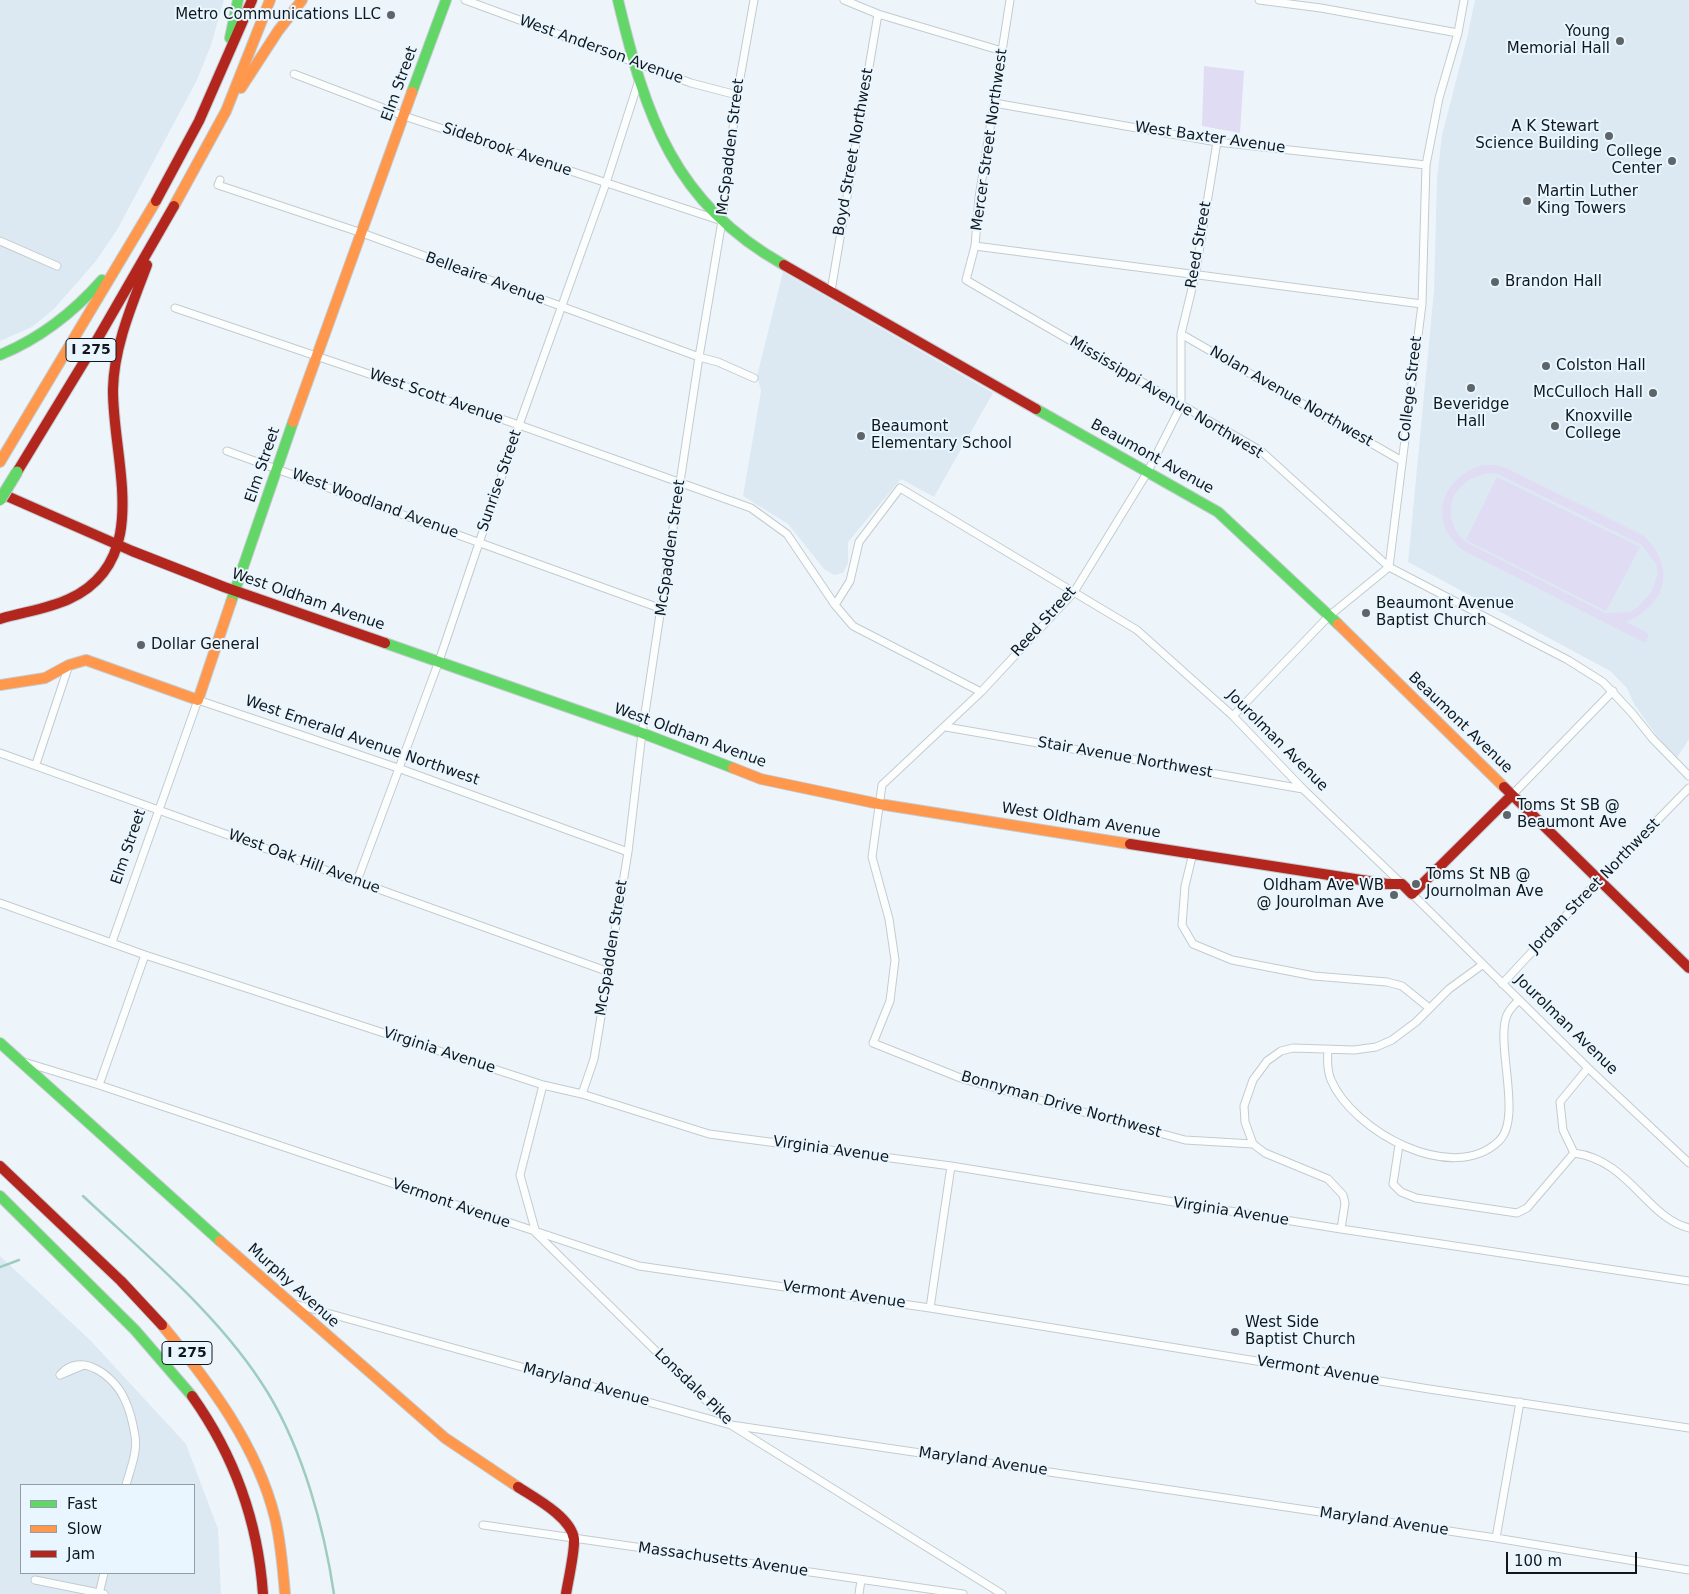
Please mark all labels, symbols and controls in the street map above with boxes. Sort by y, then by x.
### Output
place label: Metro Communications LLC [175,6,381,24]
marker: Metro Communications LLC [385,9,397,21]
street label: West Anderson Avenue [516,12,686,88]
place label: Young Memorial Hall [1507,23,1610,58]
marker: Young Memorial Hall [1614,35,1626,47]
street label: Elm Street [378,44,422,124]
street label: Mercer Street Northwest [968,48,1012,232]
street label: Boyd Street Northwest [830,67,878,237]
street label: McSpadden Street [714,78,748,216]
place label: A K Stewart Science Building [1475,118,1599,153]
street label: Sidebrook Avenue [440,119,574,181]
street label: West Baxter Avenue [1134,119,1286,157]
marker: A K Stewart Science Building [1603,130,1615,142]
place label: College Center [1606,143,1662,178]
marker: College Center [1666,155,1678,167]
place label: Martin Luther King Towers [1537,183,1638,218]
marker: Martin Luther King Towers [1521,195,1533,207]
street label: Reed Street [1182,200,1216,290]
street label: Belleaire Avenue [423,249,547,309]
place label: Brandon Hall [1505,273,1602,291]
marker: Brandon Hall [1489,276,1501,288]
street label: Mississippi Avenue Northwest [1066,333,1266,463]
street label: College Street [1396,335,1426,443]
road number: I 275 [66,338,116,362]
street label: Nolan Avenue Northwest [1206,343,1376,451]
place label: Colston Hall [1556,357,1646,375]
marker: Colston Hall [1540,360,1552,372]
street label: West Scott Avenue [366,366,506,428]
marker: Beveridge Hall [1465,382,1477,394]
place label: McCulloch Hall [1533,384,1643,402]
marker: McCulloch Hall [1647,387,1659,399]
place label: Beveridge Hall [1433,396,1509,431]
place label: Knoxville College [1565,408,1633,443]
street label: Beaumont Avenue [1087,416,1217,498]
place label: Beaumont Elementary School [871,418,1012,453]
marker: Knoxville College [1549,420,1561,432]
street label: Elm Street [242,425,284,505]
street label: Sunrise Street [474,428,526,534]
marker: Beaumont Elementary School [855,430,867,442]
street label: West Woodland Avenue [289,465,461,543]
street label: McSpadden Street [653,479,689,617]
street label: West Oldham Avenue [229,565,387,635]
street label: Reed Street [1008,583,1080,661]
place label: Beaumont Avenue Baptist Church [1376,595,1514,630]
marker: Beaumont Avenue Baptist Church [1360,607,1372,619]
place label: Dollar General [151,636,259,654]
marker: Dollar General [135,639,147,651]
street label: Beaumont Avenue [1404,669,1516,777]
street label: Jourolman Avenue [1223,687,1331,795]
street label: West Emerald Avenue Northwest [243,692,481,790]
street label: West Oldham Avenue [611,700,769,772]
street label: Stair Avenue Northwest [1036,734,1214,782]
place label: Toms St SB @ Beaumont Ave [1517,797,1627,832]
street label: West Oldham Avenue [1000,800,1162,842]
street label: Elm Street [108,807,150,887]
marker: Toms St SB @ Beaumont Ave [1501,809,1513,821]
street label: Jordan Street Northwest [1526,815,1664,957]
street label: West Oak Hill Avenue [226,826,382,898]
place label: Toms St NB @ Journolman Ave [1426,866,1543,901]
place label: Oldham Ave WB @ Jourolman Ave [1256,877,1384,912]
marker: Toms St NB @ Journolman Ave [1410,878,1422,890]
street label: McSpadden Street [592,879,632,1017]
marker: Oldham Ave WB @ Jourolman Ave [1388,889,1400,901]
street label: Jourolman Avenue [1511,971,1621,1079]
street label: Virginia Avenue [381,1024,497,1078]
street label: Bonnyman Drive Northwest [959,1068,1163,1142]
street label: Virginia Avenue [772,1133,890,1167]
street label: Vermont Avenue [389,1175,513,1233]
street label: Virginia Avenue [1172,1194,1290,1230]
street label: Murphy Avenue [243,1240,343,1332]
street label: Vermont Avenue [781,1277,907,1313]
place label: West Side Baptist Church [1245,1314,1356,1349]
marker: West Side Baptist Church [1229,1326,1241,1338]
road number: I 275 [162,1342,212,1365]
street label: Lonsdale Pike [650,1345,736,1429]
street label: Vermont Avenue [1255,1352,1381,1390]
street label: Maryland Avenue [521,1359,651,1411]
street label: Maryland Avenue [917,1444,1049,1480]
legend [20,1484,195,1574]
text: Fast [67,1495,97,1513]
street label: Maryland Avenue [1318,1504,1450,1540]
text: Slow [67,1520,102,1538]
street label: Massachusetts Avenue [637,1539,809,1581]
scale bar [1509,1542,1640,1574]
text: Jam [67,1545,95,1563]
text: 100 m [1514,1552,1562,1570]

